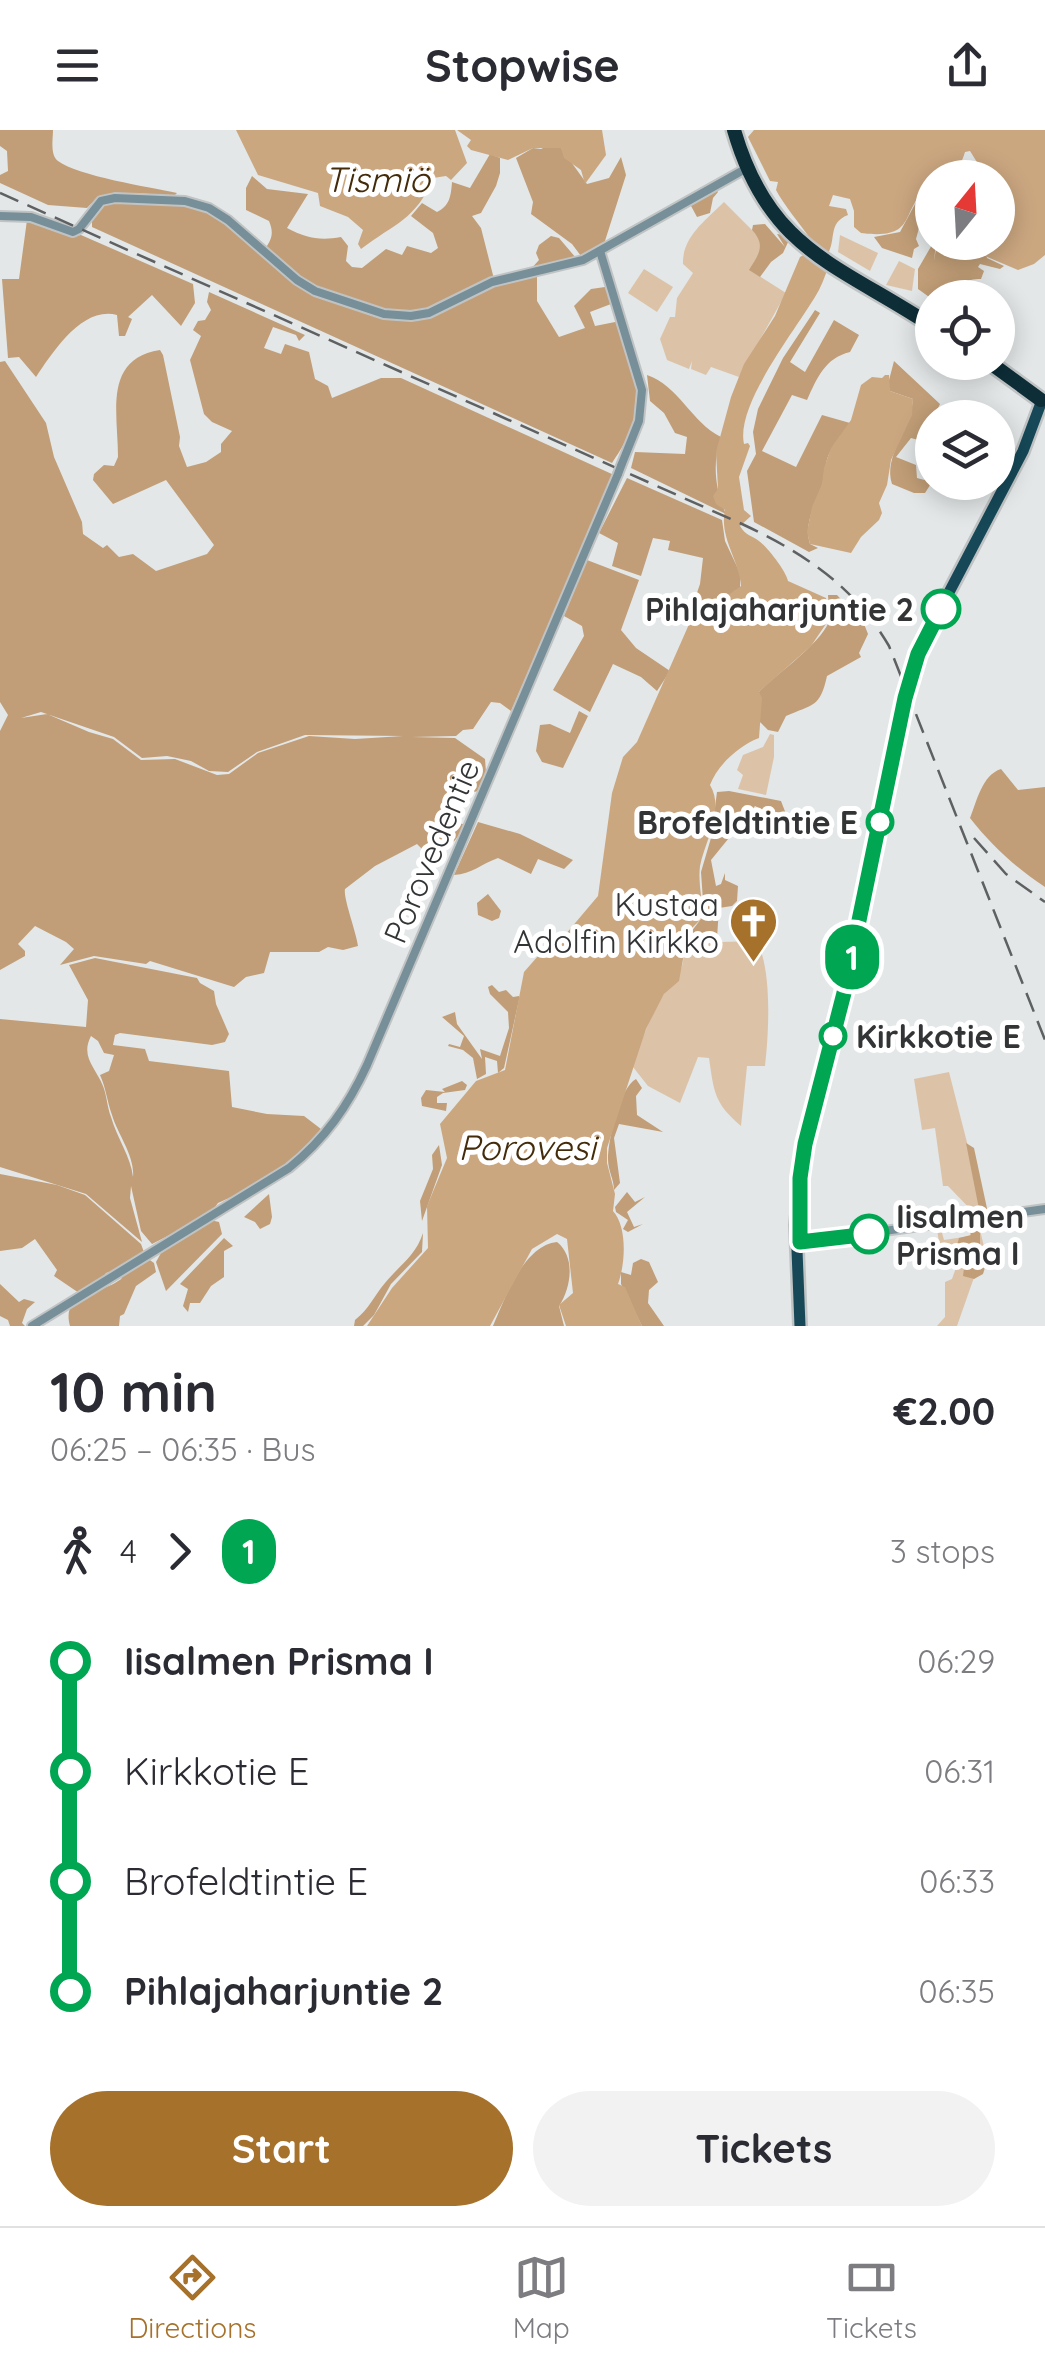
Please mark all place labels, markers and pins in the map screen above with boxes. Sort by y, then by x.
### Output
place label: Pihlajaharjuntie 2 [645,589,914,629]
marker: Pihlajaharjuntie 2 [922,590,960,628]
place label: Brofeldtintie E [637,802,858,842]
marker: Brofeldtintie E [867,809,893,835]
place label: Kustaa Adolfin Kirkko [513,884,719,961]
church icon: Kustaa Adolfin Kirkko [728,896,780,964]
place label: Kirkkotie E [856,1016,1021,1056]
marker: Kirkkotie E [820,1023,846,1049]
place label: Iisalmen Prisma I [896,1196,1024,1273]
marker: Iisalmen Prisma I [850,1215,888,1253]

